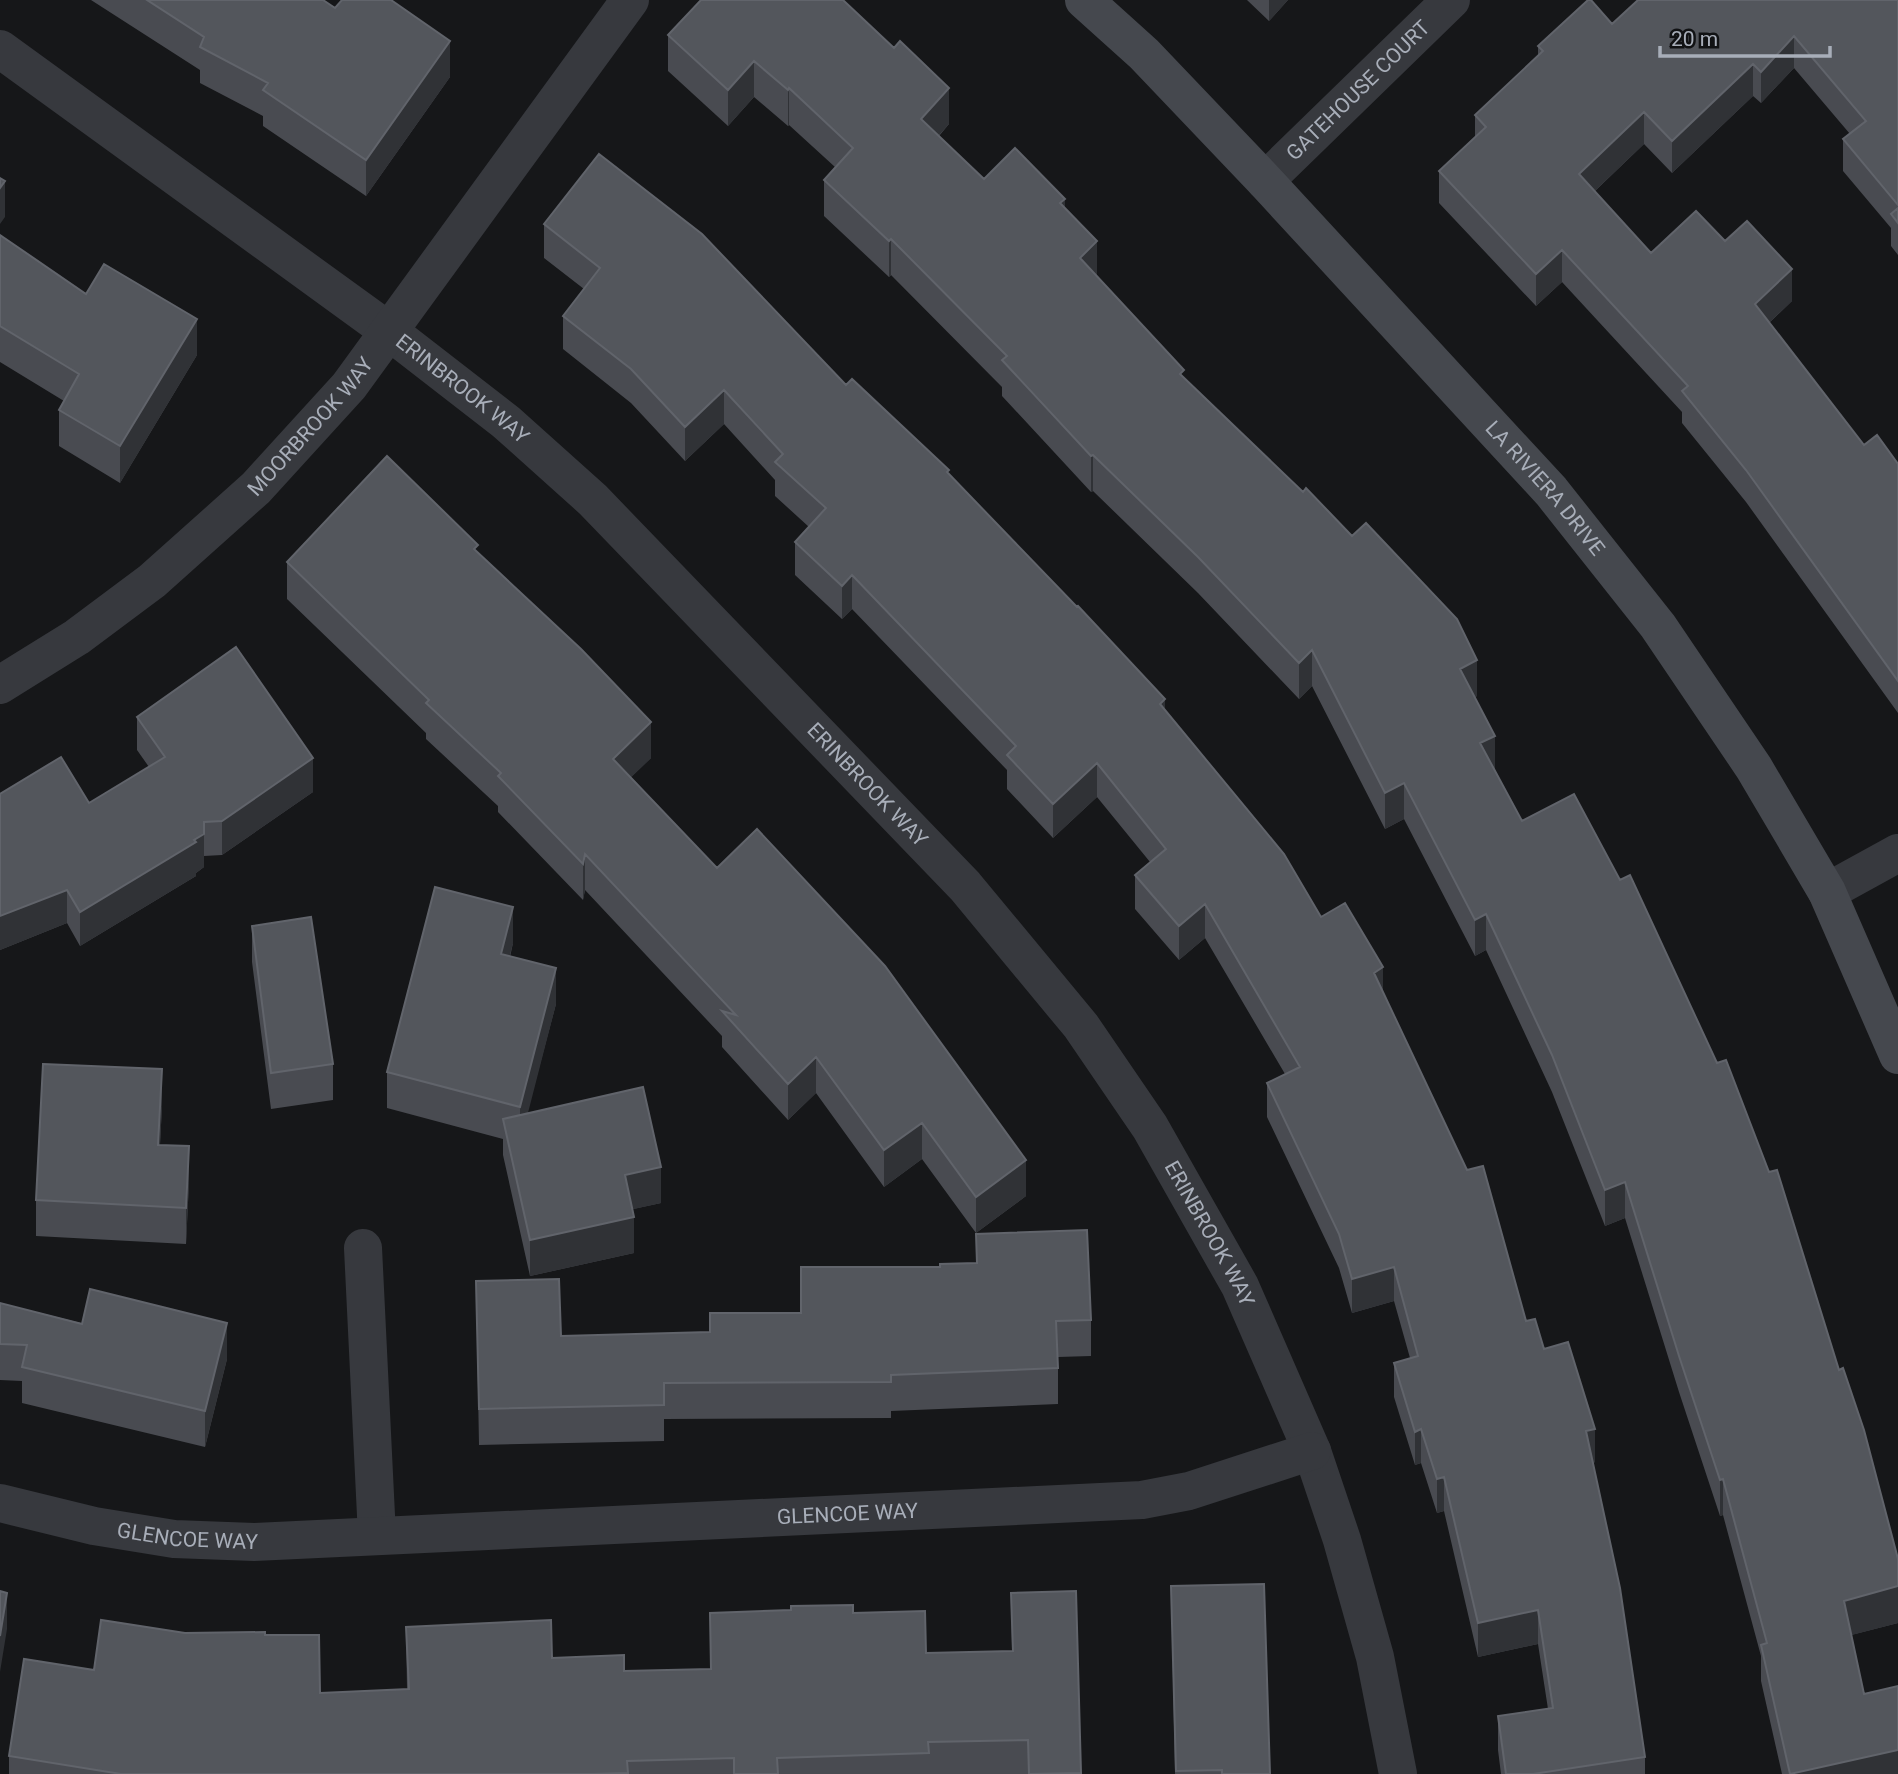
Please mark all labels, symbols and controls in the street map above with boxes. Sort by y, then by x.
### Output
scale bar [1660,14,1830,58]
street label: GATEHOUSE COURT [1282,15,1435,165]
text: 20 m [1671,27,1718,51]
street label: ERINBROOK WAY [391,329,534,449]
street label: MOORBROOK WAY [243,352,378,501]
street label: LA RIVIERA DRIVE [1481,416,1610,560]
street label: ERINBROOK WAY [802,718,933,852]
street label: ERINBROOK WAY [1160,1157,1259,1310]
street label: GLENCOE WAY [776,1499,919,1529]
street label: GLENCOE WAY [115,1518,259,1554]

